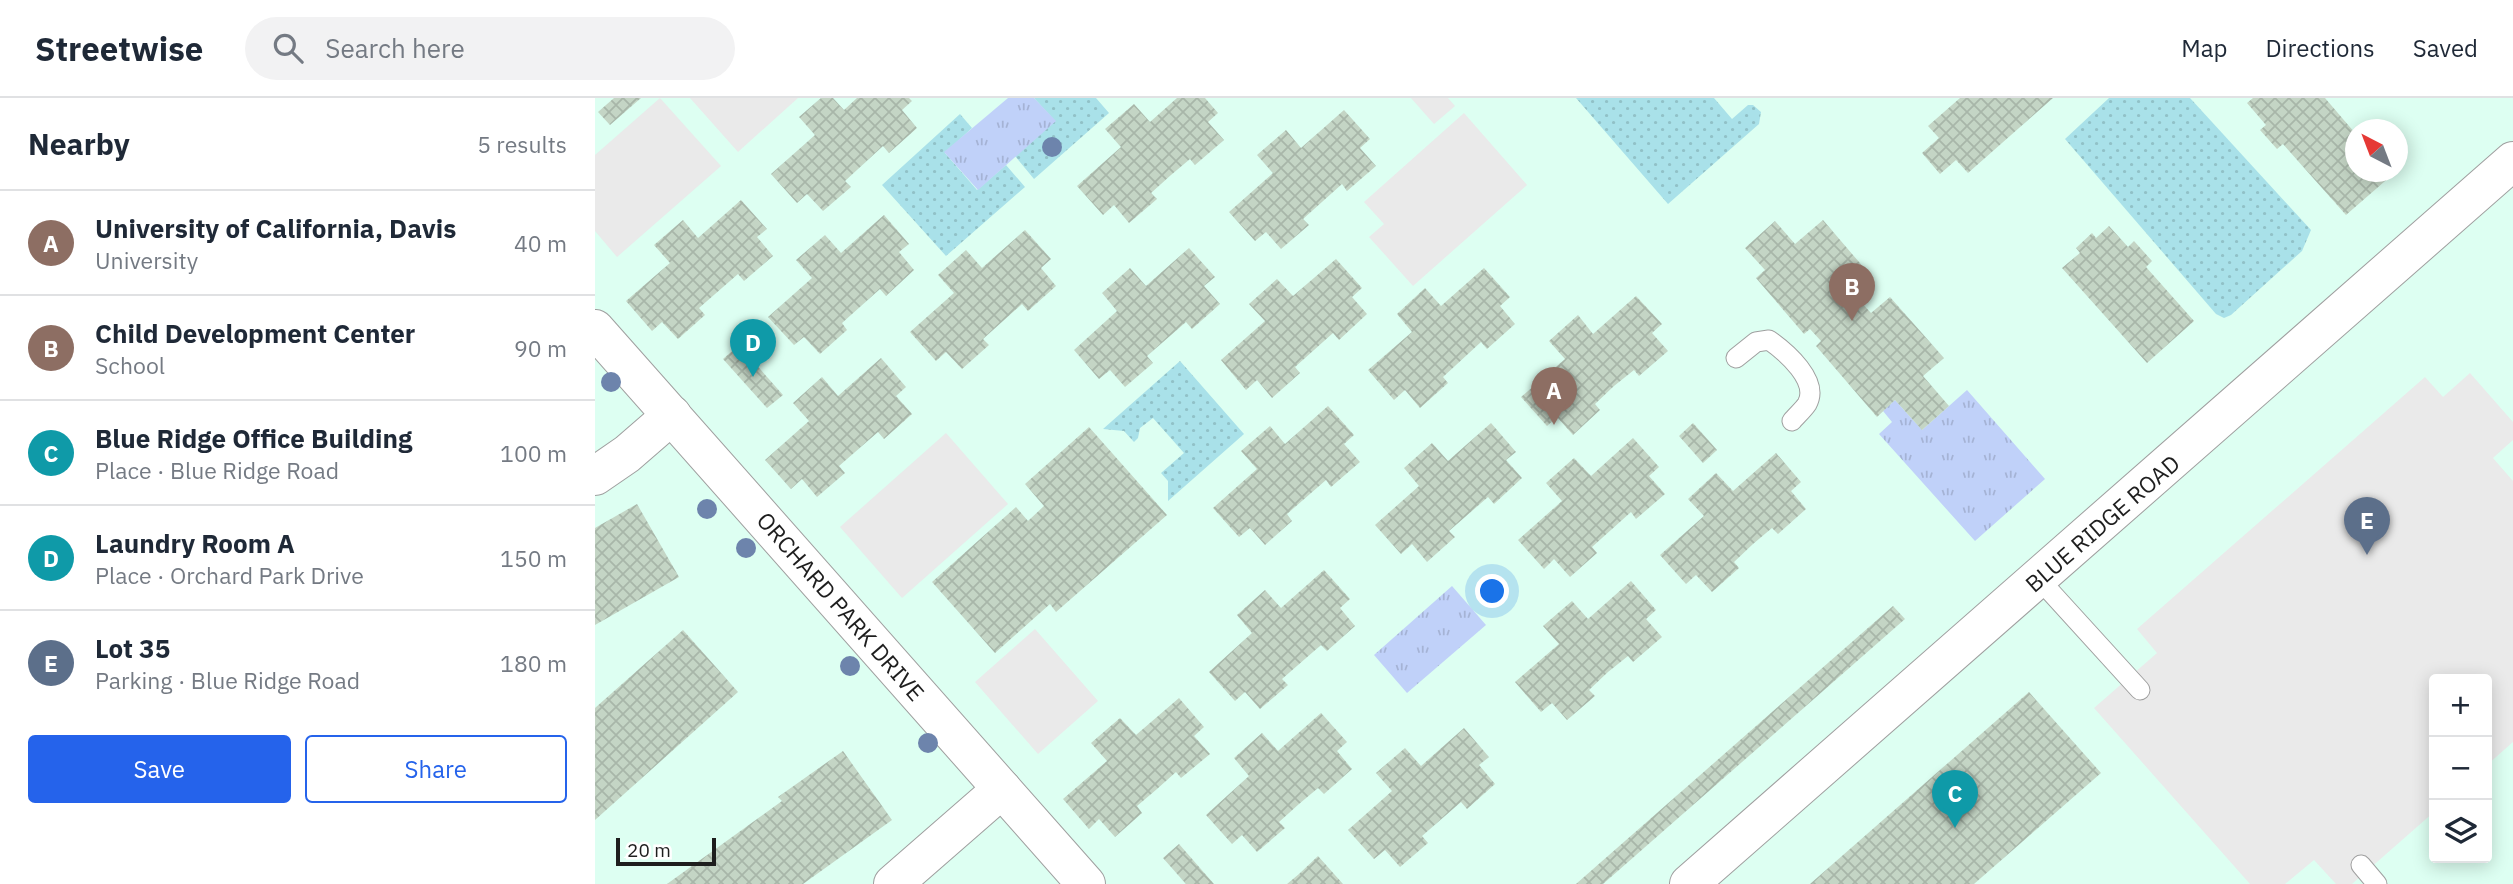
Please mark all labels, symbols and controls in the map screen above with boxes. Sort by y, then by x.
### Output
search box [245,17,735,80]
text: Streetwise [35,27,203,70]
icon: search [269,29,307,67]
text: Search here [325,31,465,65]
text: Map [2181,32,2227,64]
text: Directions [2265,32,2375,64]
text: Saved [2413,32,2478,64]
north arrow [2345,119,2408,182]
text: Nearby [28,124,130,163]
text: 5 results [477,129,567,159]
text: University of California, Davis [95,211,456,245]
text: A [43,228,59,258]
text: 40 m [514,228,567,258]
text: University [95,245,198,275]
pin: B [1829,263,1875,321]
text: Child Development Center [95,316,415,350]
pin: D [730,319,776,377]
text: B [43,333,59,363]
text: 90 m [514,333,567,363]
text: School [95,350,165,380]
pin: A [1531,367,1577,425]
text: Blue Ridge Office Building [95,421,412,455]
text: C [44,438,58,468]
text: 100 m [500,438,567,468]
street label: BLUE RIDGE ROAD [2019,448,2185,598]
text: Place · Blue Ridge Road [95,455,339,485]
pin: E [2344,497,2390,555]
street label: ORCHARD PARK DRIVE [751,505,931,707]
text: Laundry Room A [95,526,295,560]
text: D [43,543,59,573]
text: 150 m [500,543,567,573]
text: Place · Orchard Park Drive [95,560,364,590]
your location [1475,574,1509,608]
text: Lot 35 [95,631,170,665]
text: E [44,648,58,678]
text: 180 m [500,648,567,678]
text: Parking · Blue Ridge Road [95,665,360,695]
map controls [2429,674,2492,863]
button: + [2429,674,2492,737]
button: Save [28,735,291,803]
button: Share [305,735,567,803]
button: − [2429,737,2492,800]
pin: C [1932,770,1978,828]
button: layers [2429,800,2492,863]
scale bar [616,835,716,867]
text: 20 m [627,838,671,862]

